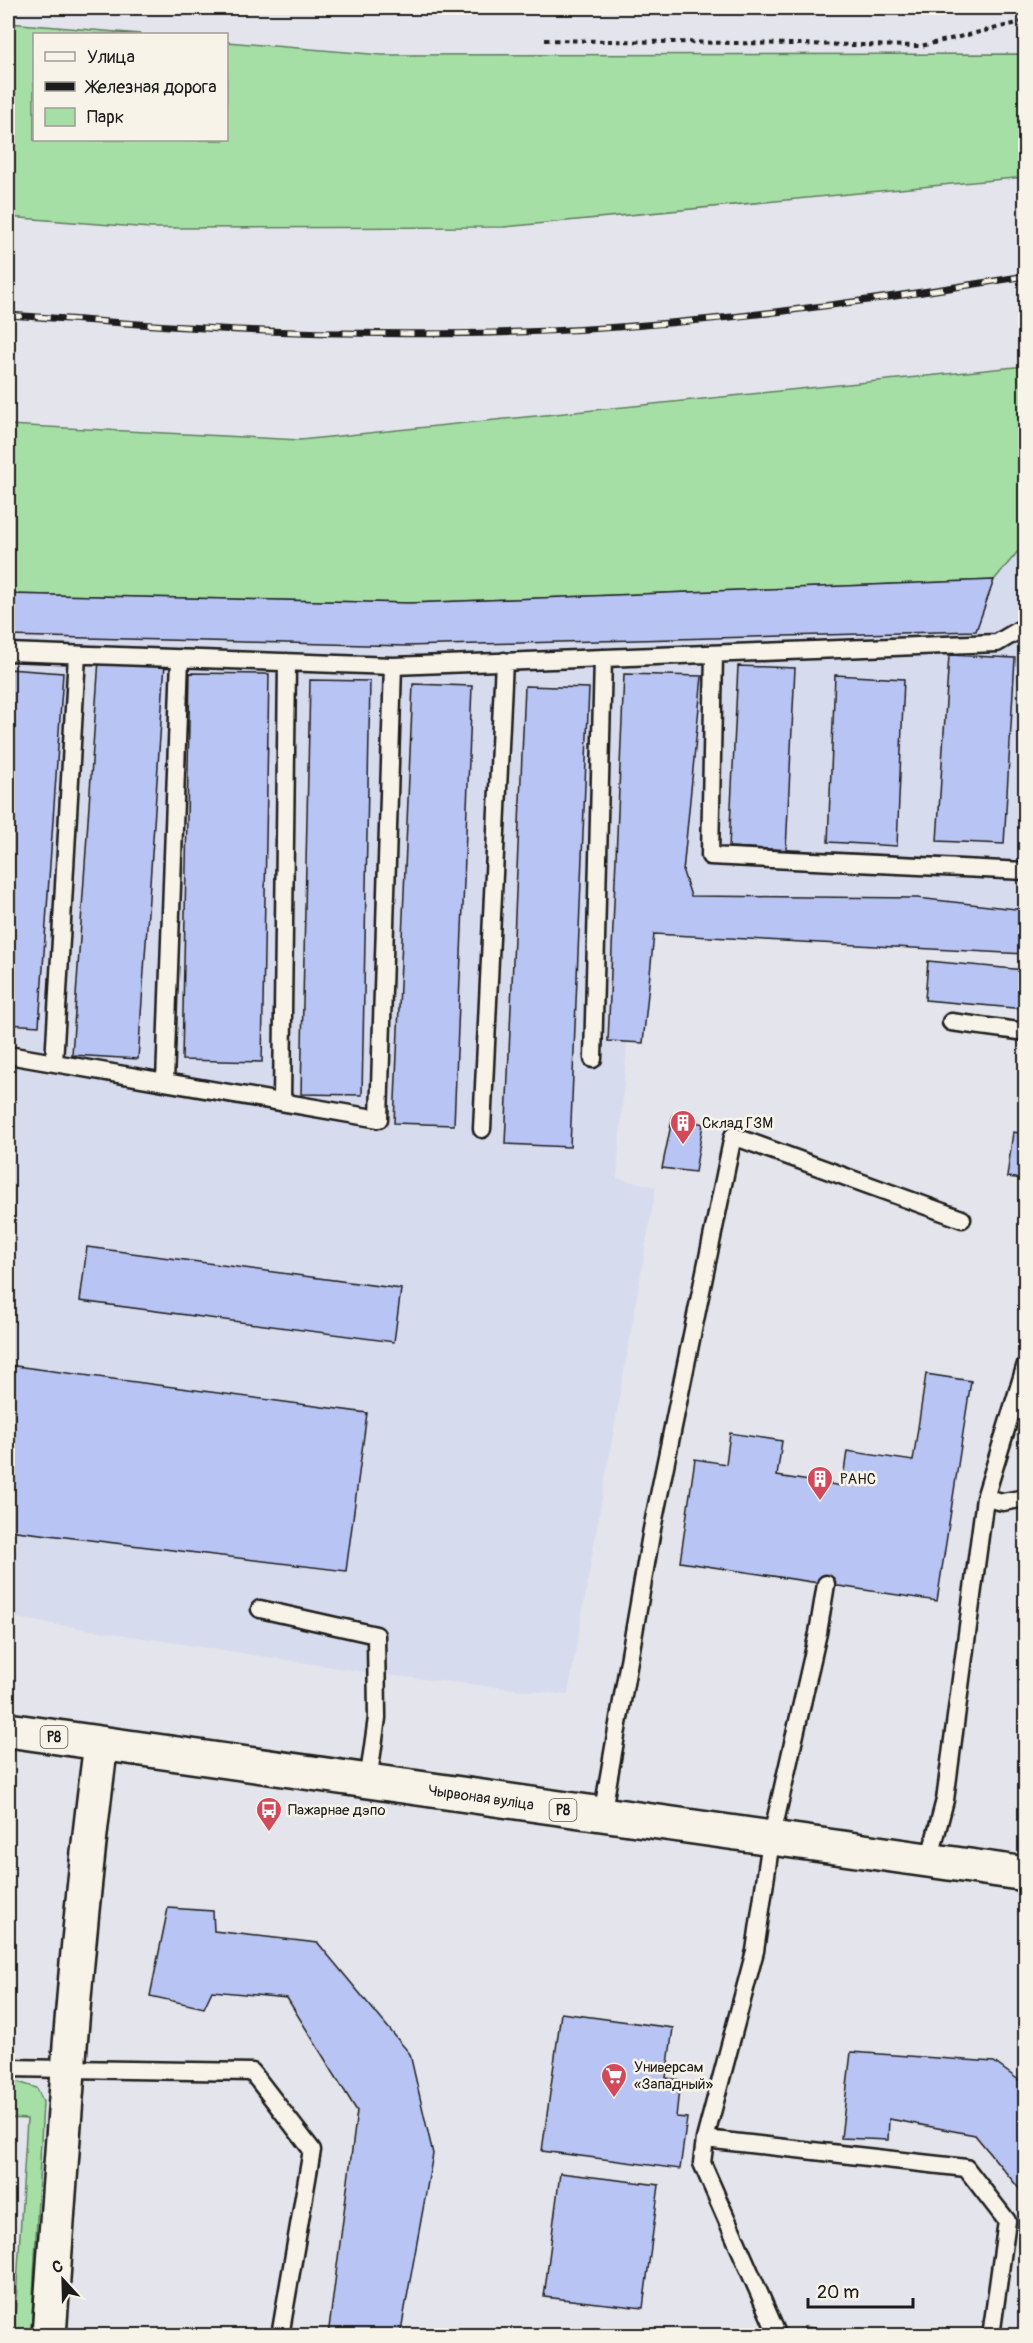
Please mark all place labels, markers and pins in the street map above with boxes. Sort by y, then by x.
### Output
building icon: Склад ГЗМ [668,1108,698,1146]
place label: Склад ГЗМ [702,1114,773,1133]
building icon: РАНС [805,1464,835,1502]
place label: РАНС [840,1470,876,1489]
bus stop icon: Пажарнае дэпо [254,1795,284,1833]
place label: Пажарнае дэпо [288,1801,386,1820]
place label: Универсам «Западный» [634,2058,713,2094]
supermarket icon: Универсам «Западный» [599,2061,629,2099]

